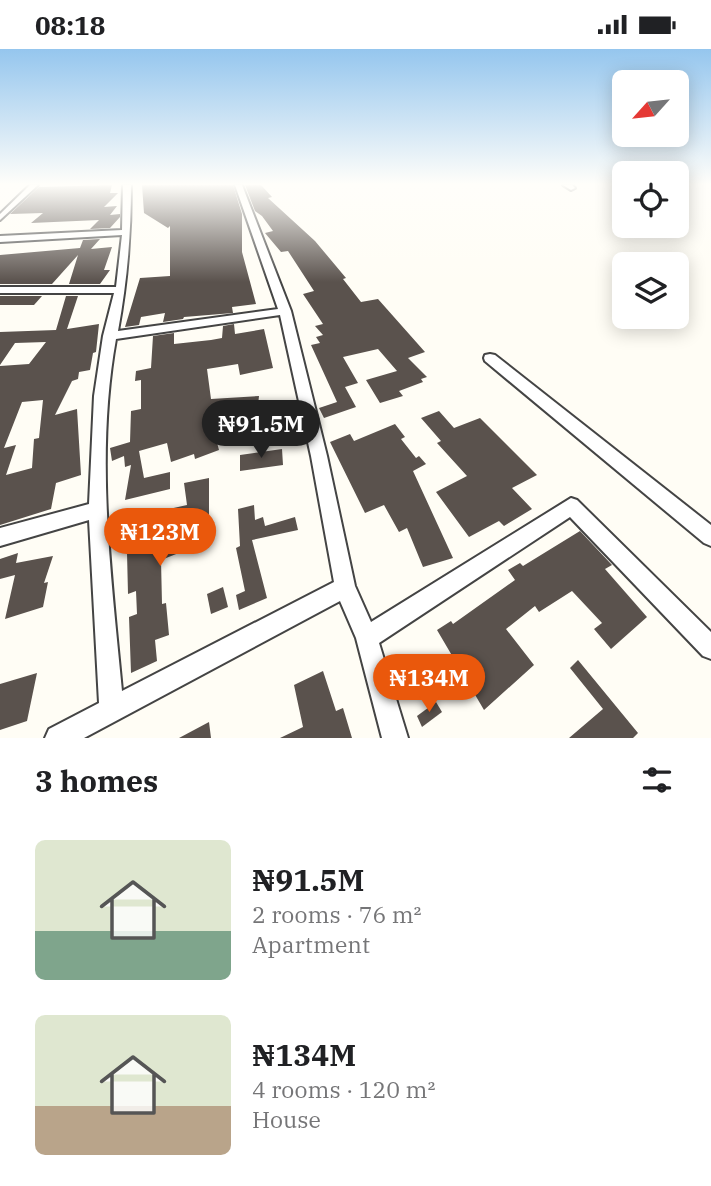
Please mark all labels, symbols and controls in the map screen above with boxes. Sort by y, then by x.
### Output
text: 08:18 [35,8,105,42]
north arrow [612,70,690,147]
map controls [612,70,689,329]
button: locate [612,161,689,238]
button: layers [612,252,689,329]
pin: ₦91.5M [204,401,318,460]
text: ₦91.5M [218,408,304,438]
pin: ₦123M [111,509,209,568]
text: ₦123M [120,516,200,546]
pin: ₦134M [380,655,478,714]
text: ₦134M [389,662,469,692]
text: 3 homes [35,761,158,800]
icon: filters [638,761,676,799]
text: ₦91.5M [252,860,365,899]
icon: home [91,868,175,952]
text: 2 rooms · 76 m² [252,899,422,929]
text: Apartment [252,929,370,959]
text: ₦134M [252,1035,356,1074]
icon: home [91,1043,175,1127]
text: 4 rooms · 120 m² [252,1074,435,1104]
text: House [252,1104,321,1134]

